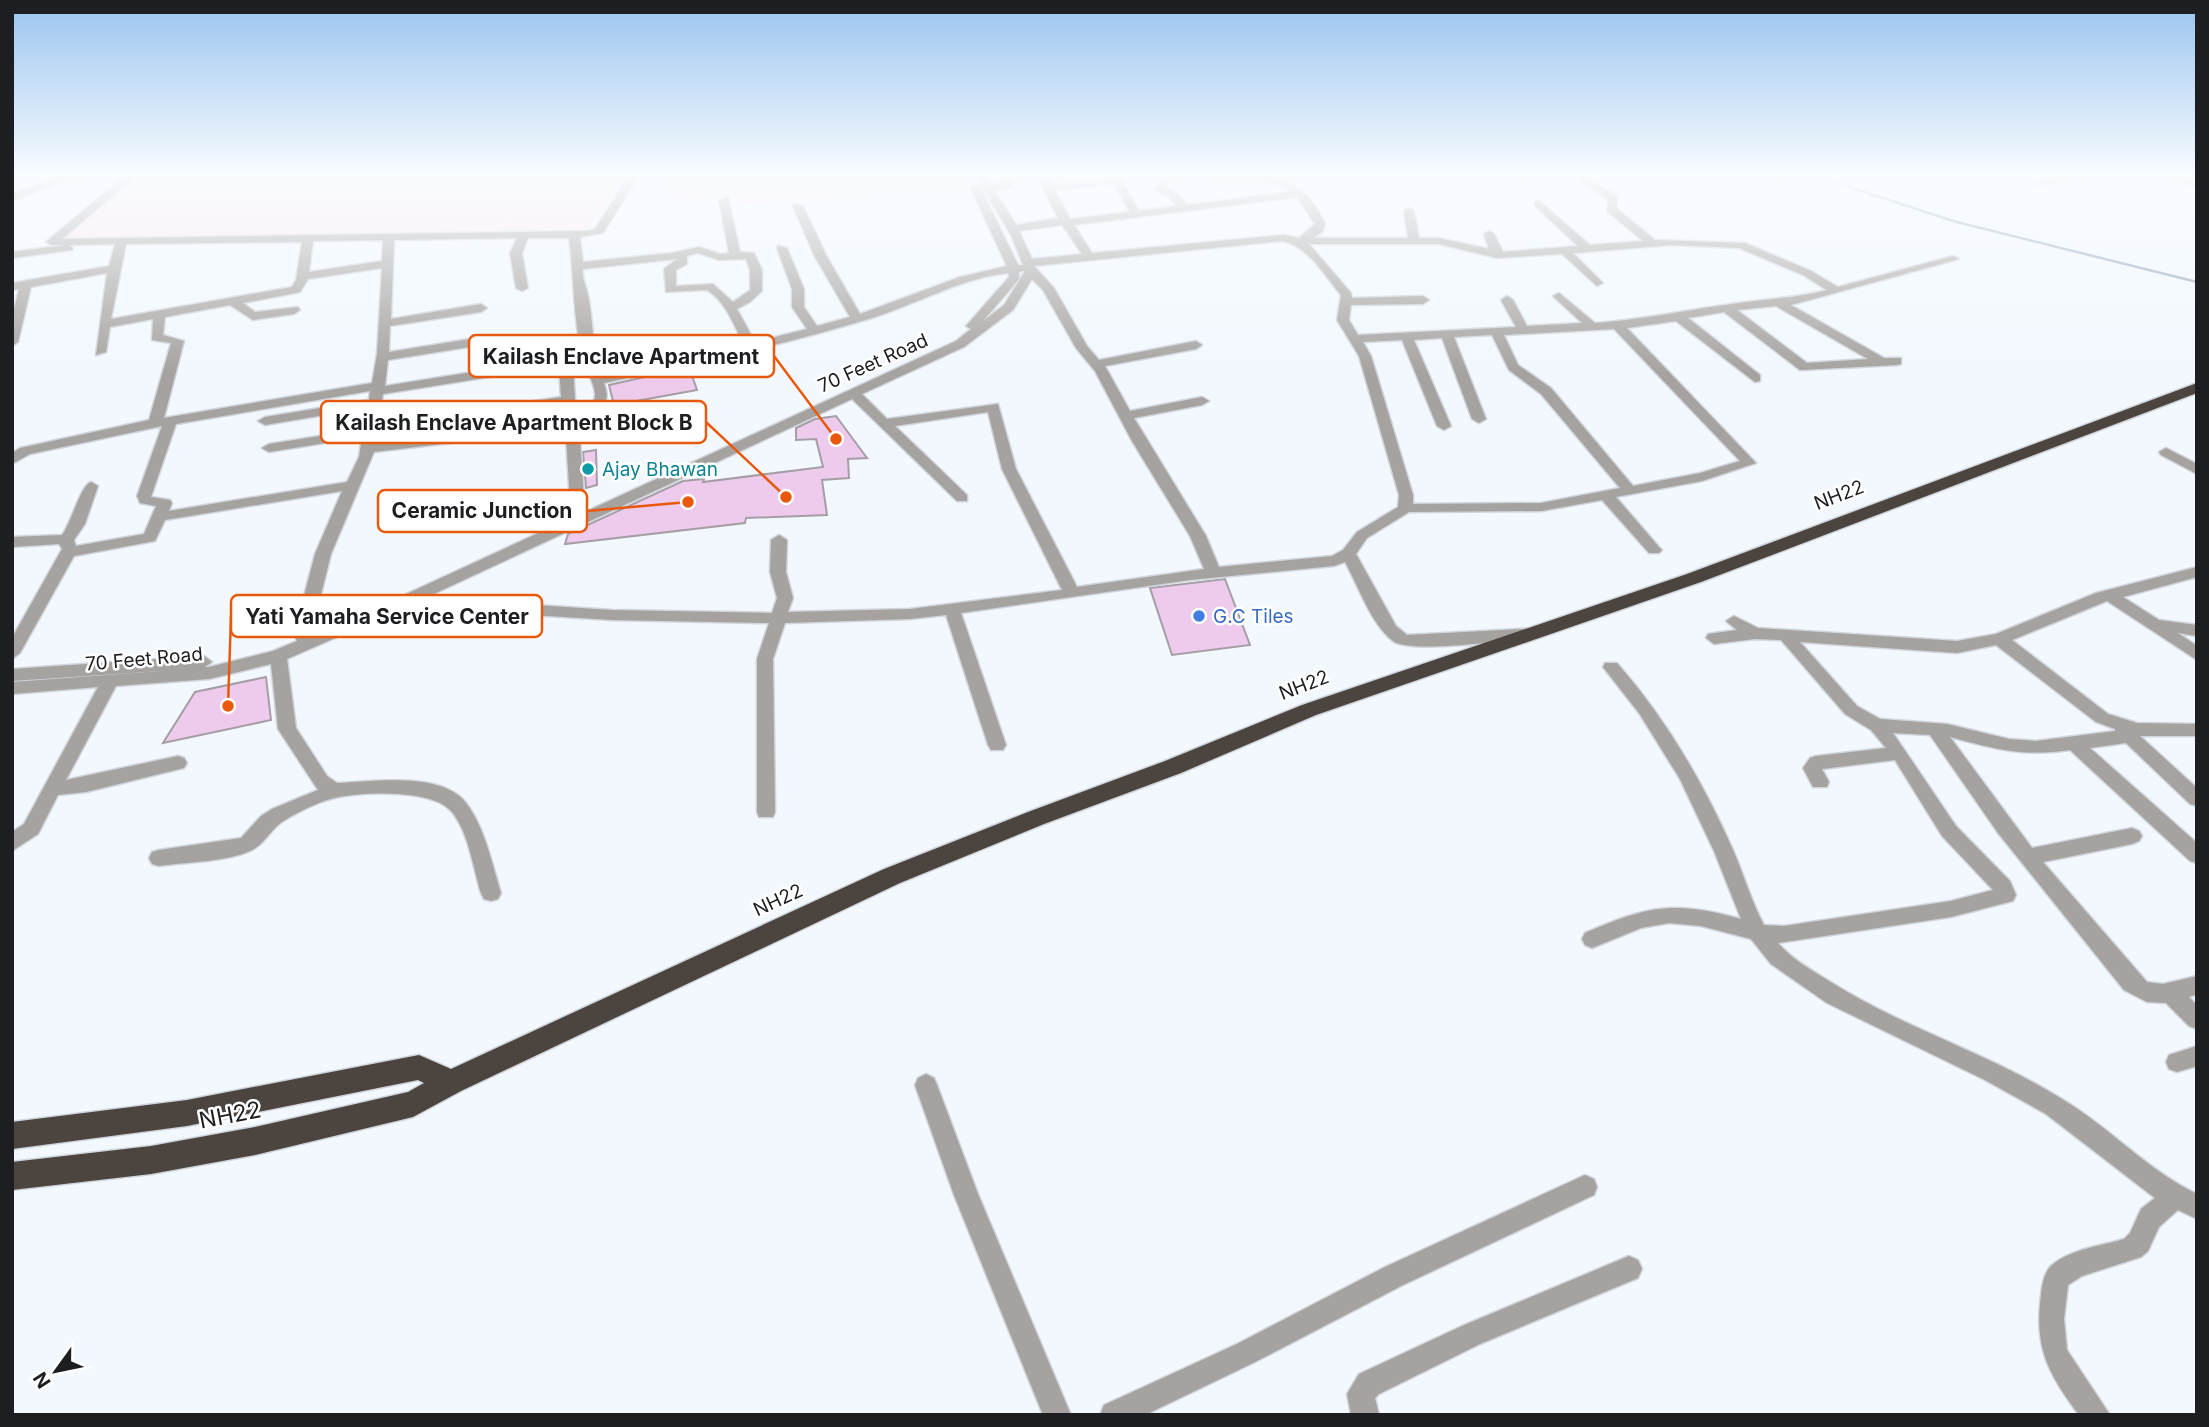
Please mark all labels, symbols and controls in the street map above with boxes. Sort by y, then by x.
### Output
street label: 70 Feet Road [815,329,931,397]
callout: Kailash Enclave Apartment [469,335,774,377]
text: Kailash Enclave Apartment [483,344,760,369]
callout: Kailash Enclave Apartment Block B [321,401,706,443]
text: Kailash Enclave Apartment Block B [335,410,693,435]
place label: Ajay Bhawan [602,458,718,481]
marker: Ajay Bhawan [580,461,596,477]
street label: NH22 [1811,475,1867,515]
callout: Ceramic Junction [378,490,587,532]
text: Ceramic Junction [392,498,572,523]
callout: Yati Yamaha Service Center [231,595,542,637]
text: Yati Yamaha Service Center [245,604,529,629]
place label: G.C Tiles [1213,605,1294,628]
marker: G.C Tiles [1191,608,1207,624]
street label: 70 Feet Road [84,642,204,676]
street label: NH22 [1276,665,1332,705]
street label: NH22 [750,879,806,921]
street label: NH22 [197,1095,263,1135]
north arrow [21,1336,91,1406]
text: N [29,1368,56,1392]

